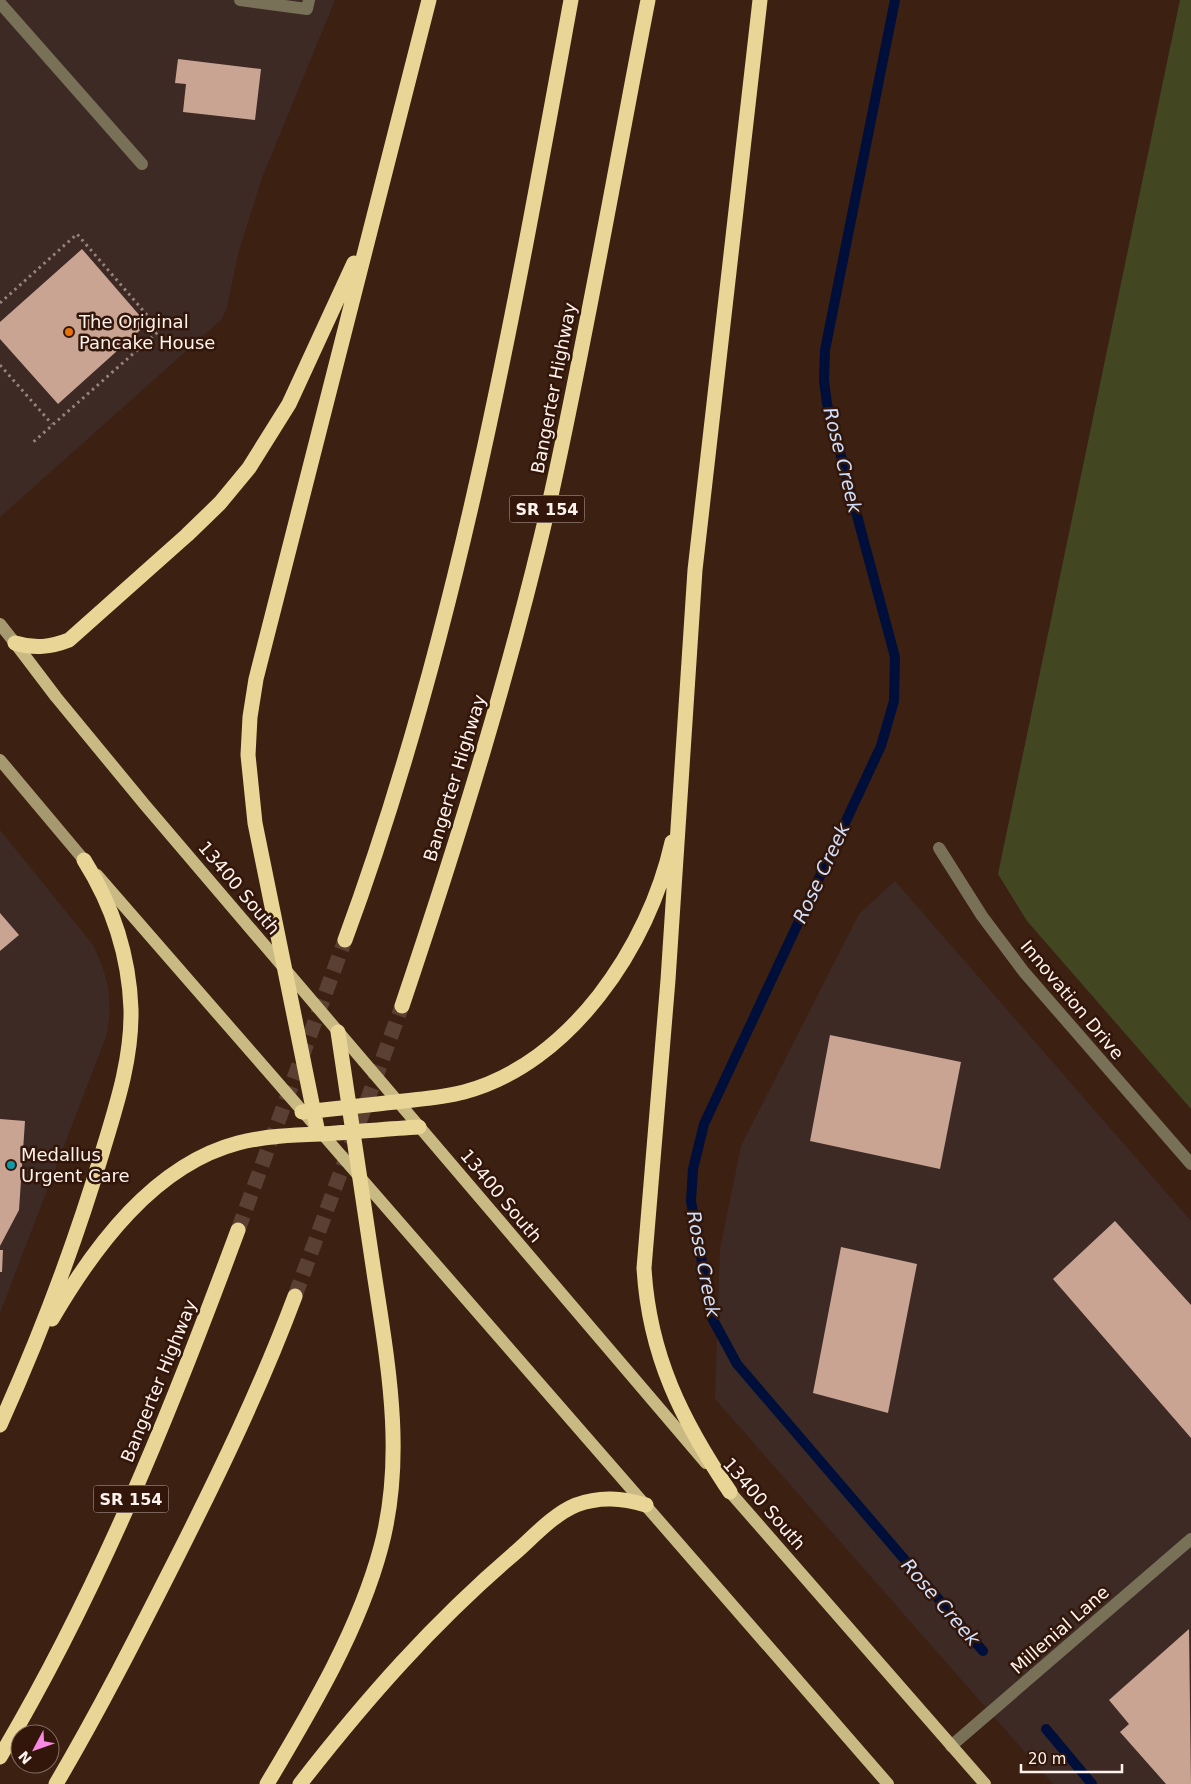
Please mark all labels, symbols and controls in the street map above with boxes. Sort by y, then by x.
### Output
street label: Bangerter Highway [527,300,580,475]
place label: The Original Pancake House [78,311,215,353]
marker: The Original Pancake House [63,326,75,338]
water label: Rose Creek [819,405,867,516]
road number: SR 154 [510,496,584,522]
street label: Bangerter Highway [419,691,490,864]
water label: Rose Creek [788,819,854,927]
street label: 13400 South [194,837,284,939]
street label: Innovation Drive [1016,936,1128,1064]
place label: Medallus Urgent Care [21,1144,130,1186]
street label: 13400 South [456,1145,546,1247]
marker: Medallus Urgent Care [5,1159,17,1171]
water label: Rose Creek [683,1209,725,1320]
street label: Bangerter Highway [116,1296,201,1465]
street label: 13400 South [719,1453,810,1554]
road number: SR 154 [94,1486,168,1512]
water label: Rose Creek [897,1554,985,1651]
street label: Millenial Lane [1006,1581,1113,1678]
north arrow [10,1724,60,1774]
scale bar [1021,1742,1122,1774]
text: N [15,1748,35,1767]
text: 20 m [1028,1750,1066,1768]

